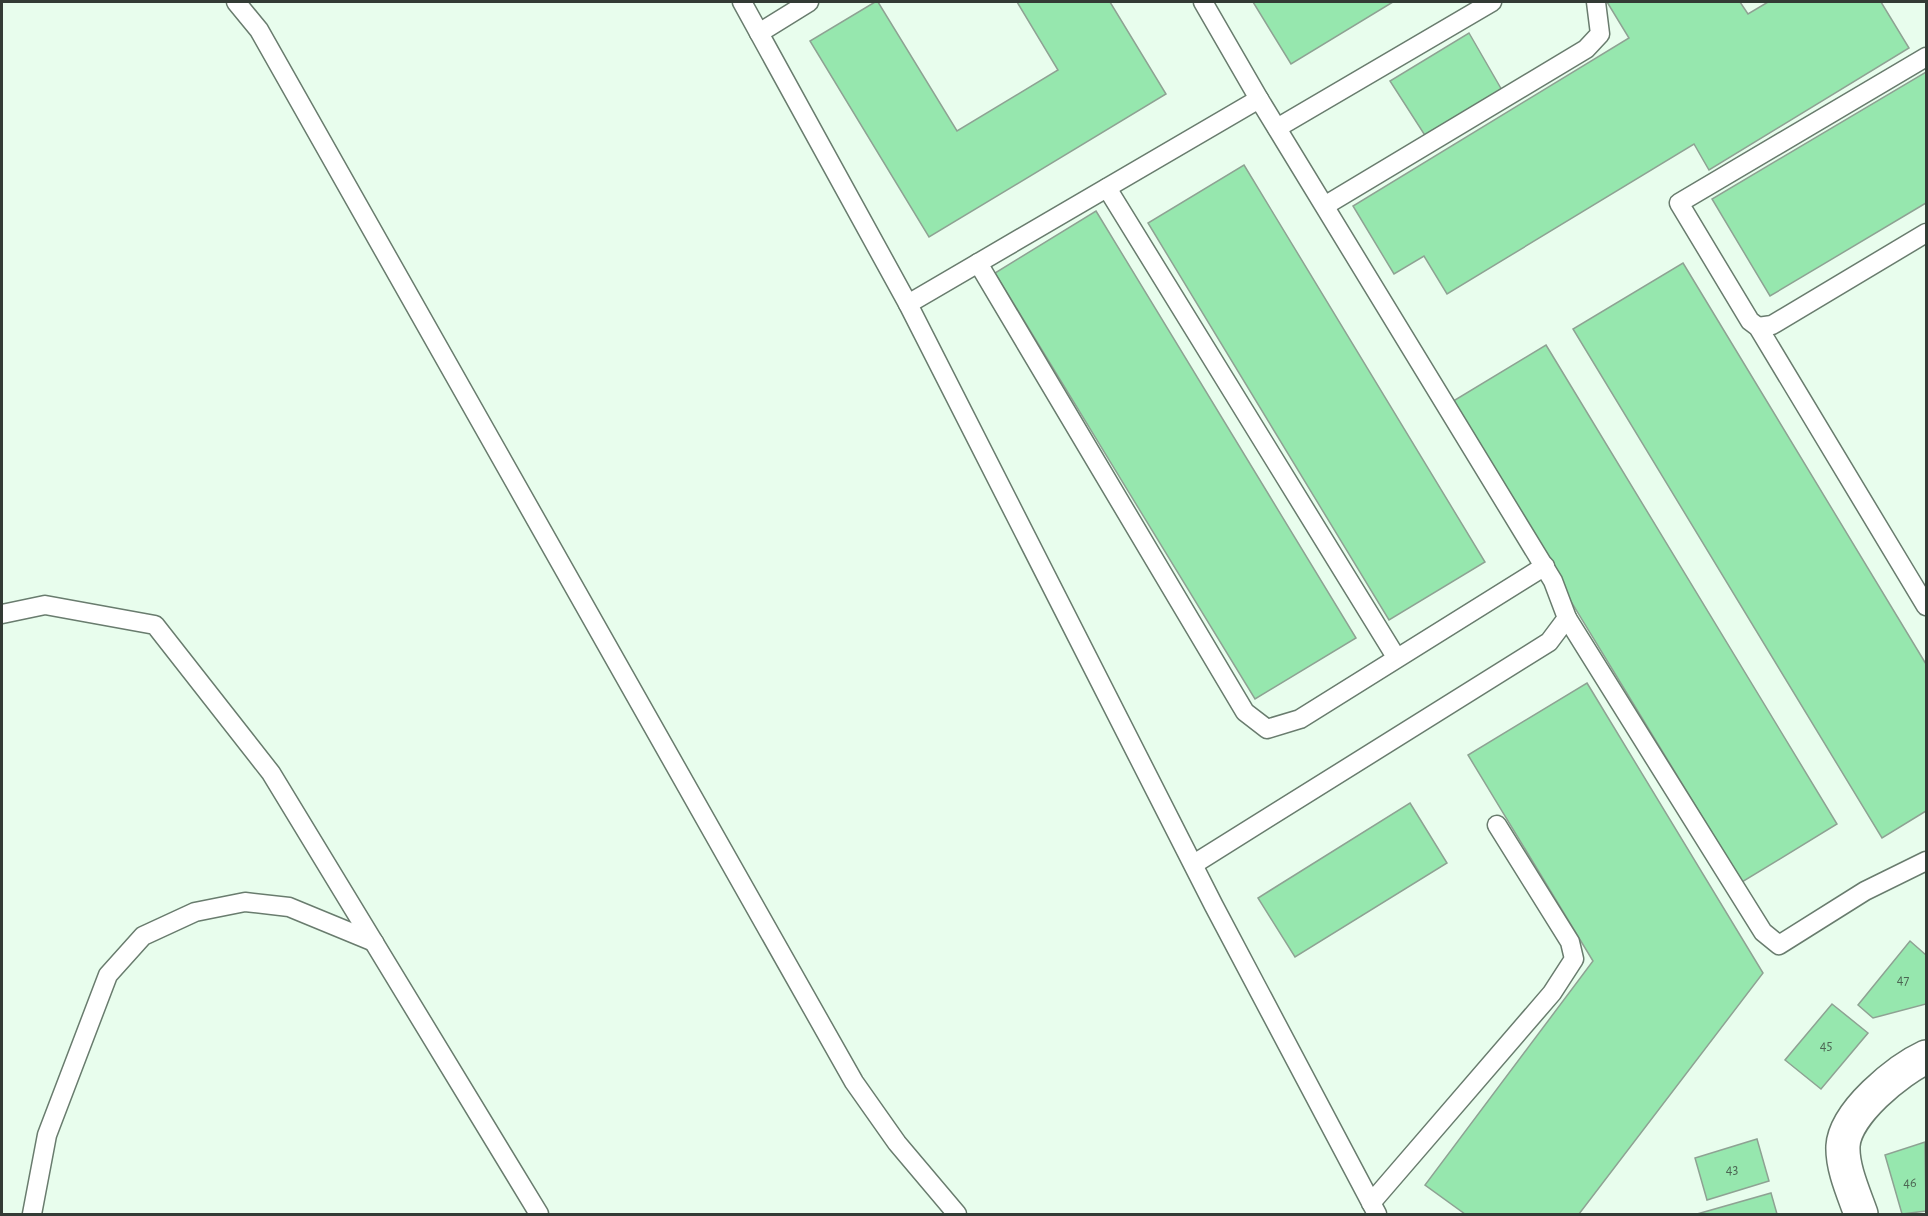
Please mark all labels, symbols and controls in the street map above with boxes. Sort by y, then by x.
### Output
house number: 47 [1897,973,1909,987]
house number: 45 [1820,1039,1832,1053]
house number: 43 [1726,1163,1738,1177]
house number: 46 [1903,1176,1917,1190]

